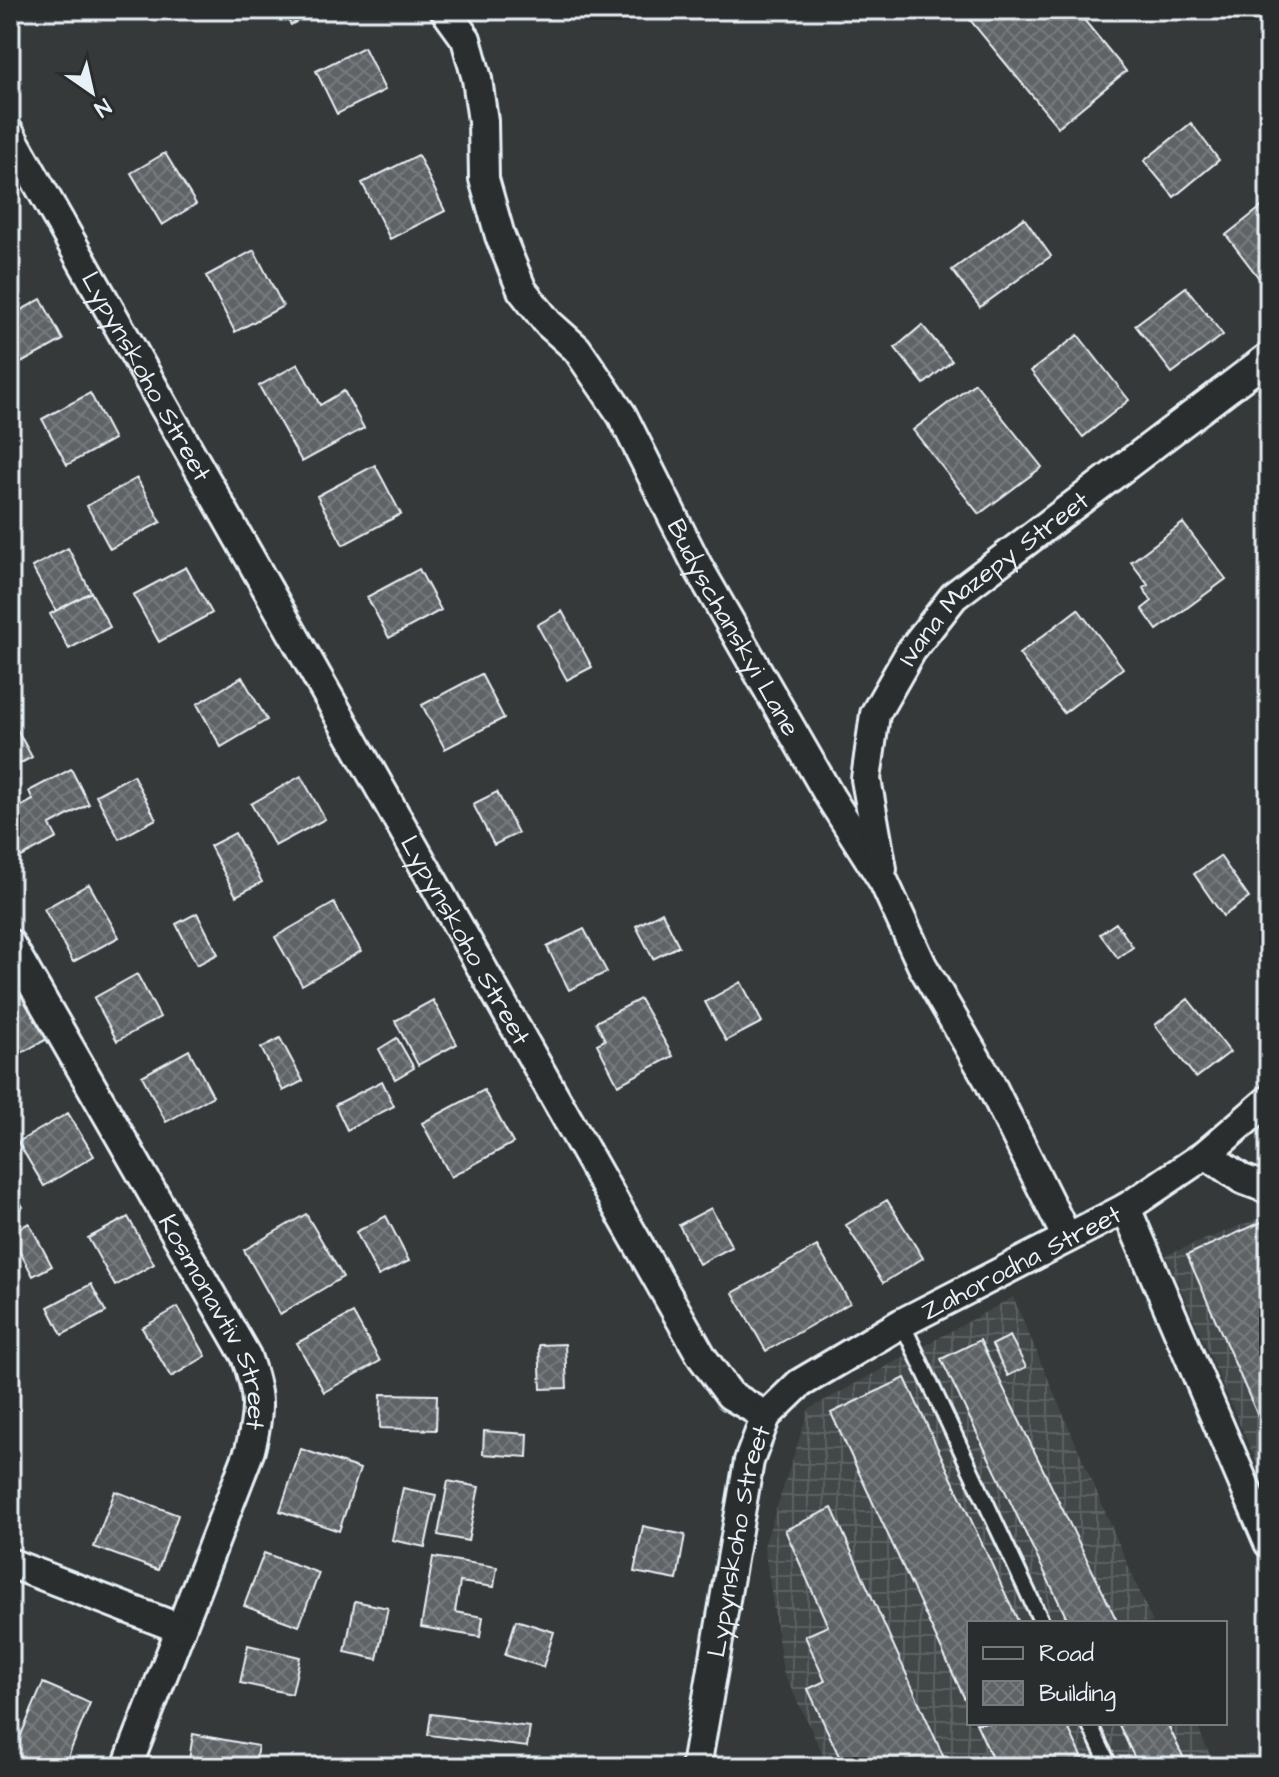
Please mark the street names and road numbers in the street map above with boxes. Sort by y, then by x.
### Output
street label: Lypynskoho Street [72,265,220,488]
street label: Ivana Mazepy Street [889,483,1097,672]
street label: Budyschanskyi Lane [658,513,808,743]
street label: Lypynskoho Street [391,829,539,1052]
street label: Zahorodna Street [915,1196,1128,1329]
street label: Kosmonavtiv Street [149,1208,274,1433]
street label: Lypynskoho Street [698,1420,780,1660]

